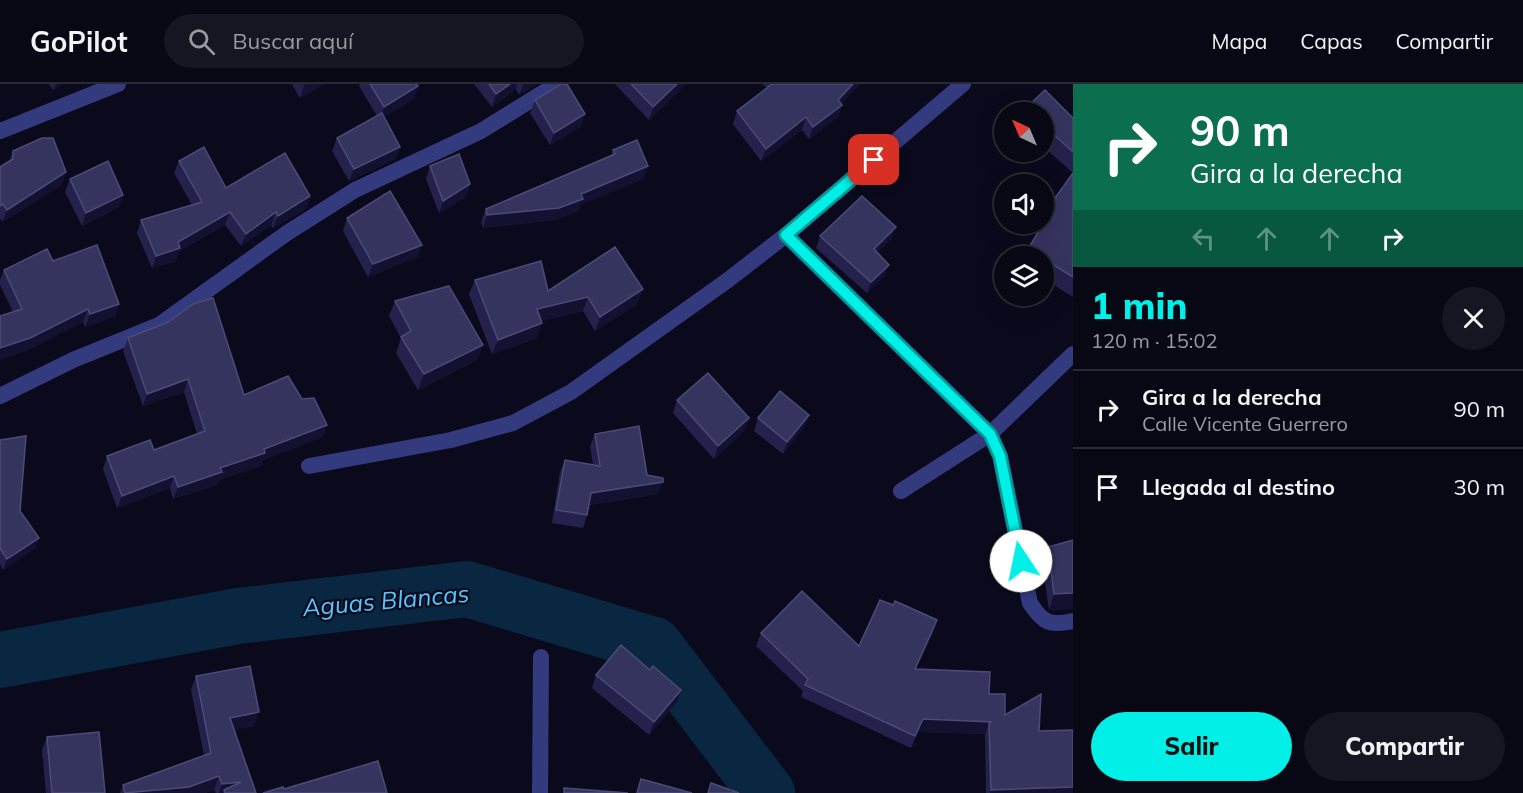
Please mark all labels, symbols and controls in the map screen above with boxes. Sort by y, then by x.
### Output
search box [164,14,584,68]
text: GoPilot [30,24,128,59]
icon: search [185,25,218,58]
text: Buscar aquí [233,27,353,55]
text: Mapa [1212,28,1267,54]
text: Capas [1300,28,1363,54]
text: Compartir [1396,28,1493,54]
north arrow [994,102,1054,162]
map controls [994,102,1054,306]
text: 90 m [1190,104,1290,157]
icon: right [1091,108,1169,186]
pin [848,134,899,185]
icon: arrive [857,143,890,176]
text: Gira a la derecha [1190,156,1403,190]
button: sound [994,174,1054,234]
icon: left [1187,222,1220,255]
icon: ahead [1250,222,1283,255]
icon: ahead [1313,222,1346,255]
icon: right [1376,222,1409,255]
button: layers [994,246,1054,306]
text: 1 min [1091,283,1187,328]
button: close [1442,287,1505,350]
text: 120 m · 15:02 [1091,328,1217,353]
text: Gira a la derecha [1142,383,1322,411]
icon: right [1091,393,1124,426]
text: 90 m [1454,395,1505,423]
text: Calle Vicente Guerrero [1142,411,1348,436]
icon: arrive [1091,471,1124,504]
text: Llegada al destino [1142,473,1335,501]
text: 30 m [1454,473,1505,501]
position arrow [989,529,1053,593]
water label: Aguas Blancas [300,578,470,622]
button: Salir [1091,712,1292,781]
button: Compartir [1304,712,1505,781]

